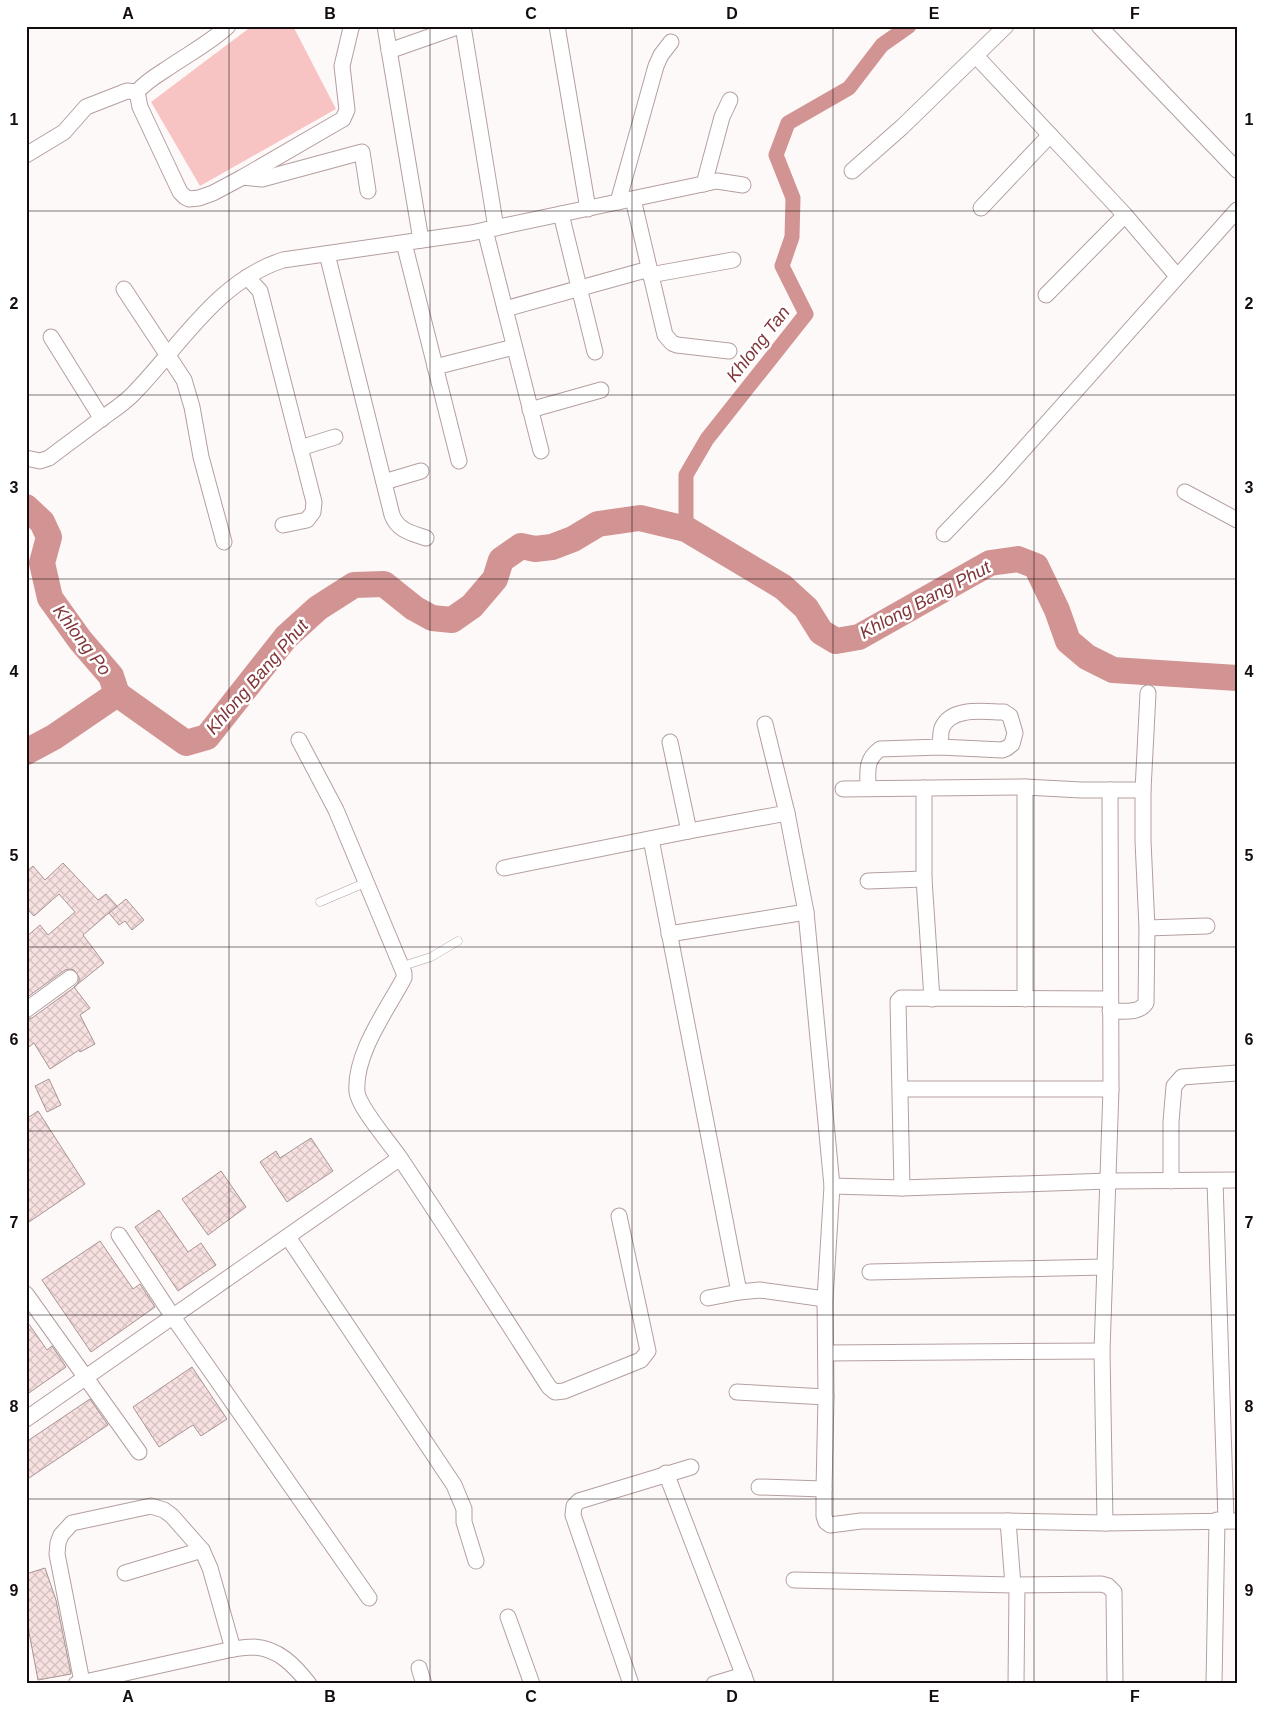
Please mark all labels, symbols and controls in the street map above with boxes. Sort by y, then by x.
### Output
text: A [122,5,134,22]
text: B [324,5,336,22]
text: C [525,5,537,22]
text: D [726,5,738,22]
text: E [929,5,940,22]
text: F [1130,5,1140,22]
text: 1 [10,111,19,128]
text: 1 [1245,111,1254,128]
text: 2 [10,295,19,312]
text: 2 [1245,295,1254,312]
water label: Khlong Tan [722,302,794,386]
text: 3 [10,479,19,496]
text: 3 [1245,479,1254,496]
water label: Khlong Bang Phut [856,557,995,643]
water label: Khlong Po [49,601,115,679]
water label: Khlong Bang Phut [202,615,313,738]
text: 4 [10,663,19,680]
text: 4 [1245,663,1254,680]
text: 5 [10,847,19,864]
text: 5 [1245,847,1254,864]
text: 6 [10,1031,19,1048]
text: 6 [1245,1031,1254,1048]
text: 7 [10,1214,19,1231]
text: 7 [1245,1214,1254,1231]
text: 8 [10,1398,19,1415]
text: 8 [1245,1398,1254,1415]
text: 9 [10,1582,19,1599]
text: 9 [1245,1582,1254,1599]
text: A [122,1688,134,1705]
text: B [324,1688,336,1705]
text: C [525,1688,537,1705]
text: D [726,1688,738,1705]
text: E [929,1688,940,1705]
text: F [1130,1688,1140,1705]

